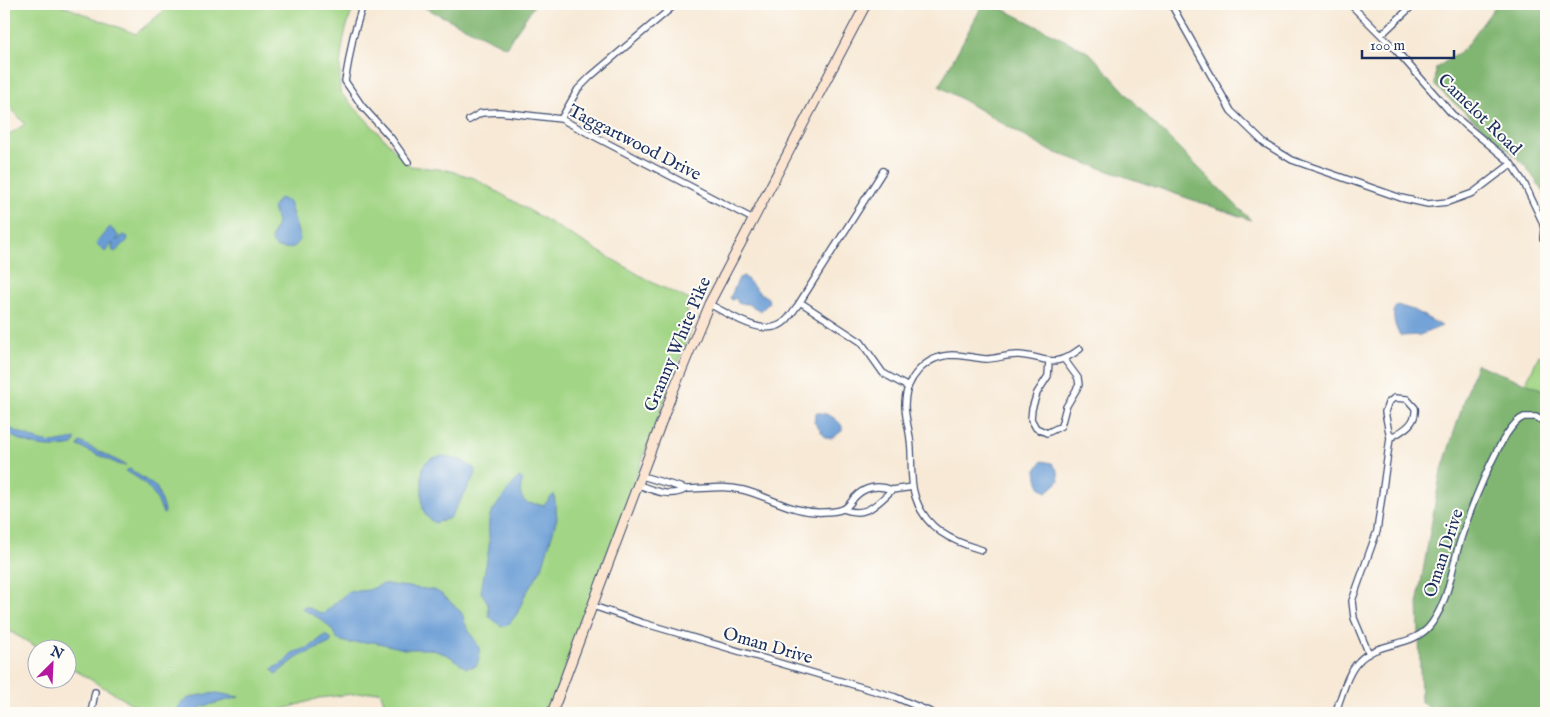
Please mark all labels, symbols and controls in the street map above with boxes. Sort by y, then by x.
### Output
scale bar [1362,28,1455,60]
text: 100 m [1370,36,1406,55]
street label: Camelot Road [1432,69,1526,161]
street label: Taggartwood Drive [564,100,705,187]
street label: Granny White Pike [640,274,717,415]
street label: Oman Drive [1419,506,1470,601]
street label: Oman Drive [720,623,815,670]
north arrow [28,640,78,690]
text: N [47,642,66,664]

